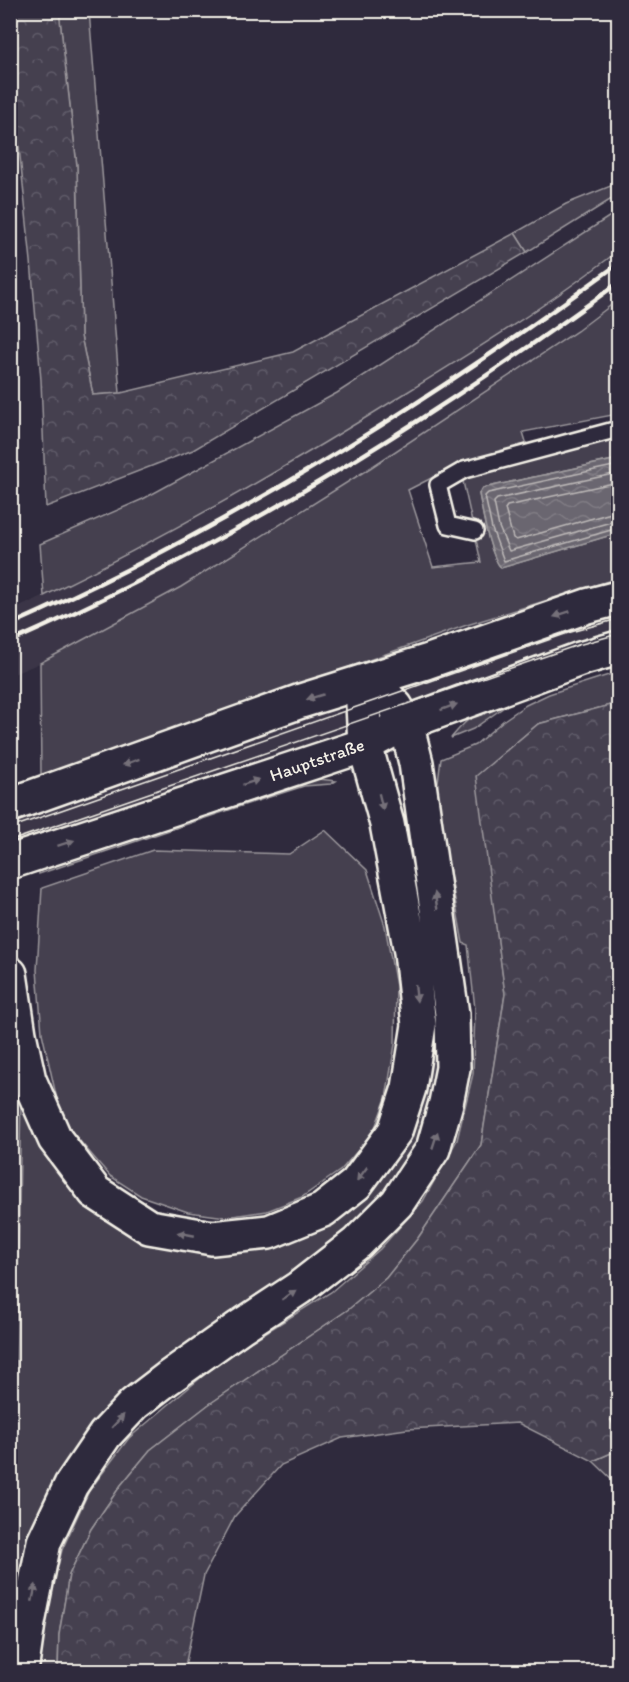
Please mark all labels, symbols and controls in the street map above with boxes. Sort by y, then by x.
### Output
one-way arrow [553,610,571,620]
one-way arrow [306,693,324,702]
one-way arrow [440,702,458,712]
street label: Hauptstraße [267,734,367,786]
one-way arrow [122,758,140,767]
one-way arrow [242,777,260,786]
one-way arrow [377,792,387,811]
one-way arrow [57,838,75,847]
one-way arrow [431,891,440,910]
one-way arrow [411,984,421,1003]
one-way arrow [431,1131,440,1149]
one-way arrow [357,1167,369,1182]
one-way arrow [177,1229,196,1238]
one-way arrow [280,1289,296,1301]
one-way arrow [111,1413,125,1428]
one-way arrow [30,1583,39,1602]

